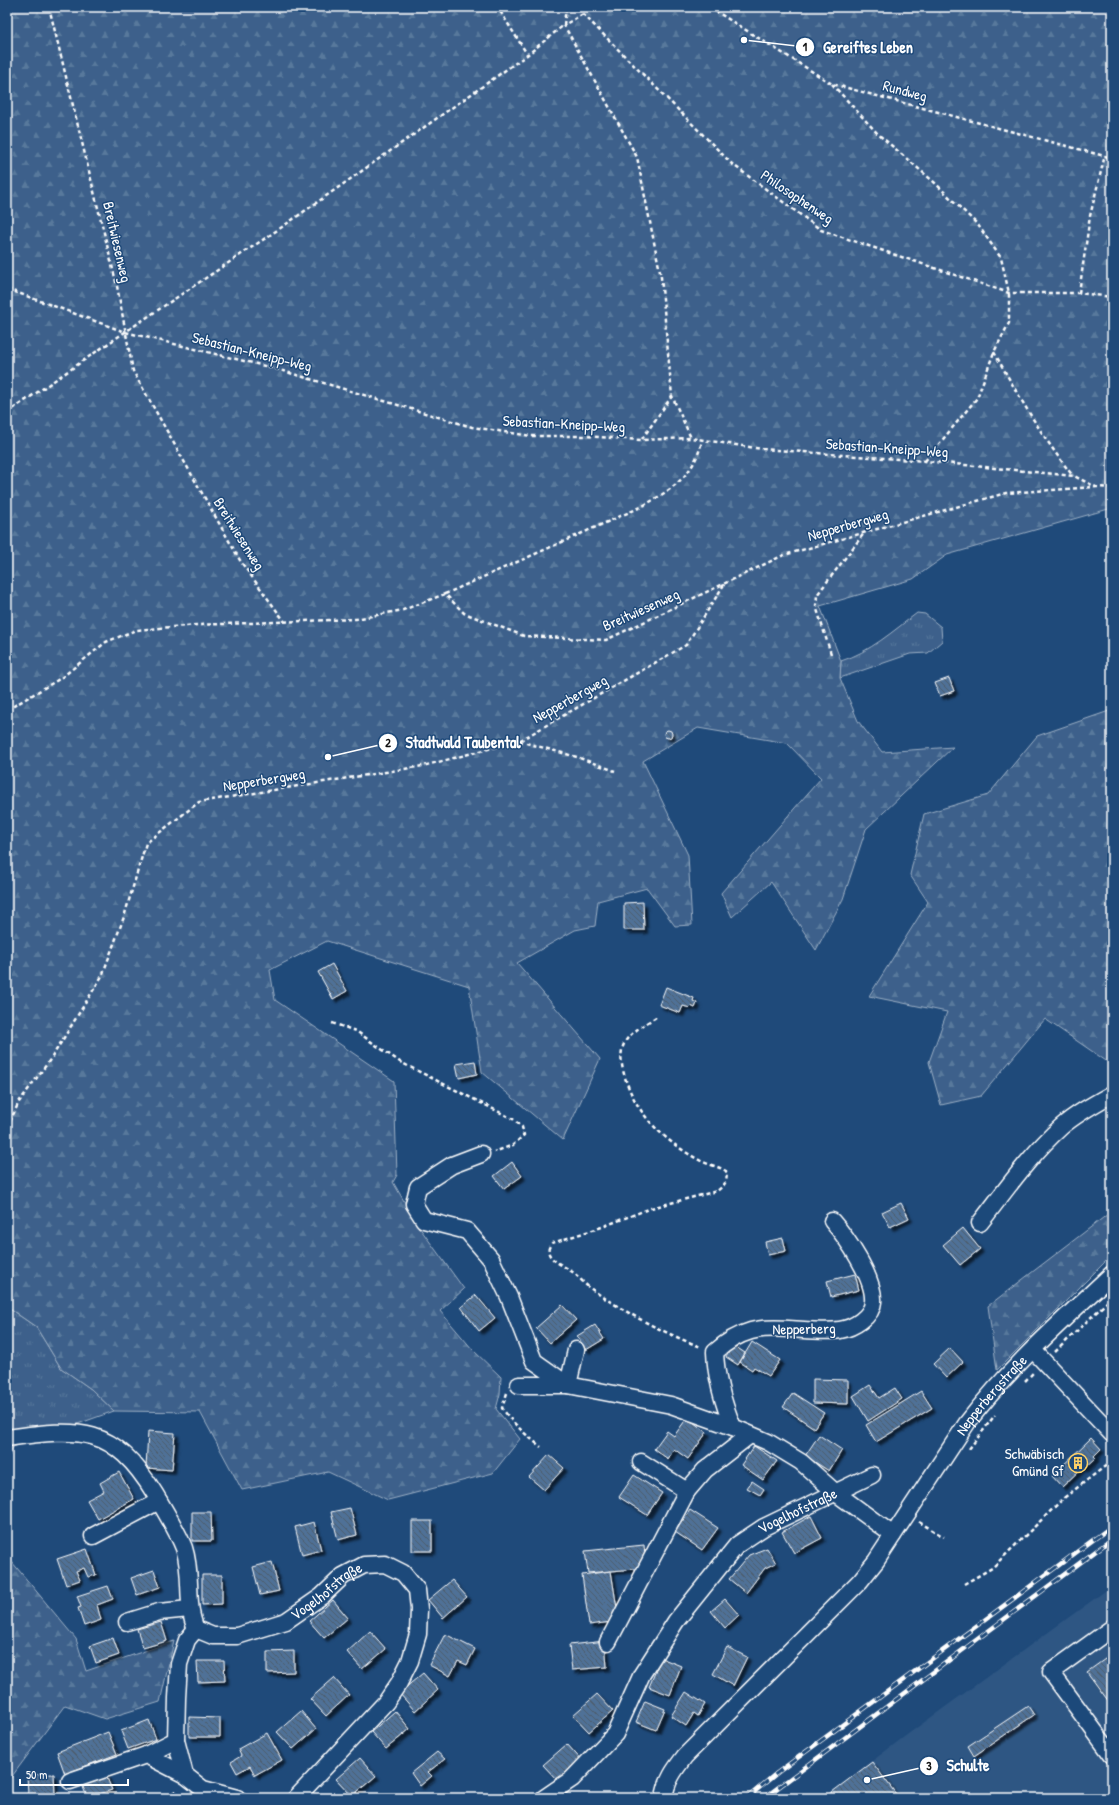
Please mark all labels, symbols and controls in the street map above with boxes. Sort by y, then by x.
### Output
callout: Gereiftes Leben [795,33,921,61]
text: Gereiftes Leben [823,36,913,58]
text: 1 [803,38,808,55]
street label: Rundweg [881,75,930,107]
street label: Philosophenweg [757,164,838,229]
street label: Breitwiesenweg [98,199,137,285]
street label: Sebastian-Kneipp-Weg [190,326,314,377]
street label: Sebastian-Kneipp-Weg [502,410,626,437]
street label: Sebastian-Kneipp-Weg [825,433,949,462]
street label: Breitwiesenweg [209,493,270,574]
street label: Nepperbergweg [805,503,891,546]
street label: Breitwiesenweg [599,583,683,636]
street label: Nepperbergweg [528,669,611,728]
callout: Stadtwald Taubental [378,729,529,757]
text: Stadtwald Taubental [405,731,521,753]
text: 2 [385,734,391,751]
street label: Nepperbergweg [221,763,307,796]
street label: Nepperberg [772,1317,836,1340]
street label: Nepperbergstraße [951,1350,1031,1439]
place label: Schwäbisch Gmünd Gf [1005,1443,1065,1481]
building icon: Schwäbisch Gmünd Gf [1067,1452,1089,1474]
street label: Vogelhofstraße [753,1482,840,1538]
street label: Vogelhofstraße [286,1557,366,1625]
callout: Schulte [919,1752,998,1780]
text: Schulte [947,1754,990,1776]
text: 3 [926,1757,932,1774]
scale bar [20,1761,128,1787]
text: 50 m [26,1766,47,1783]

